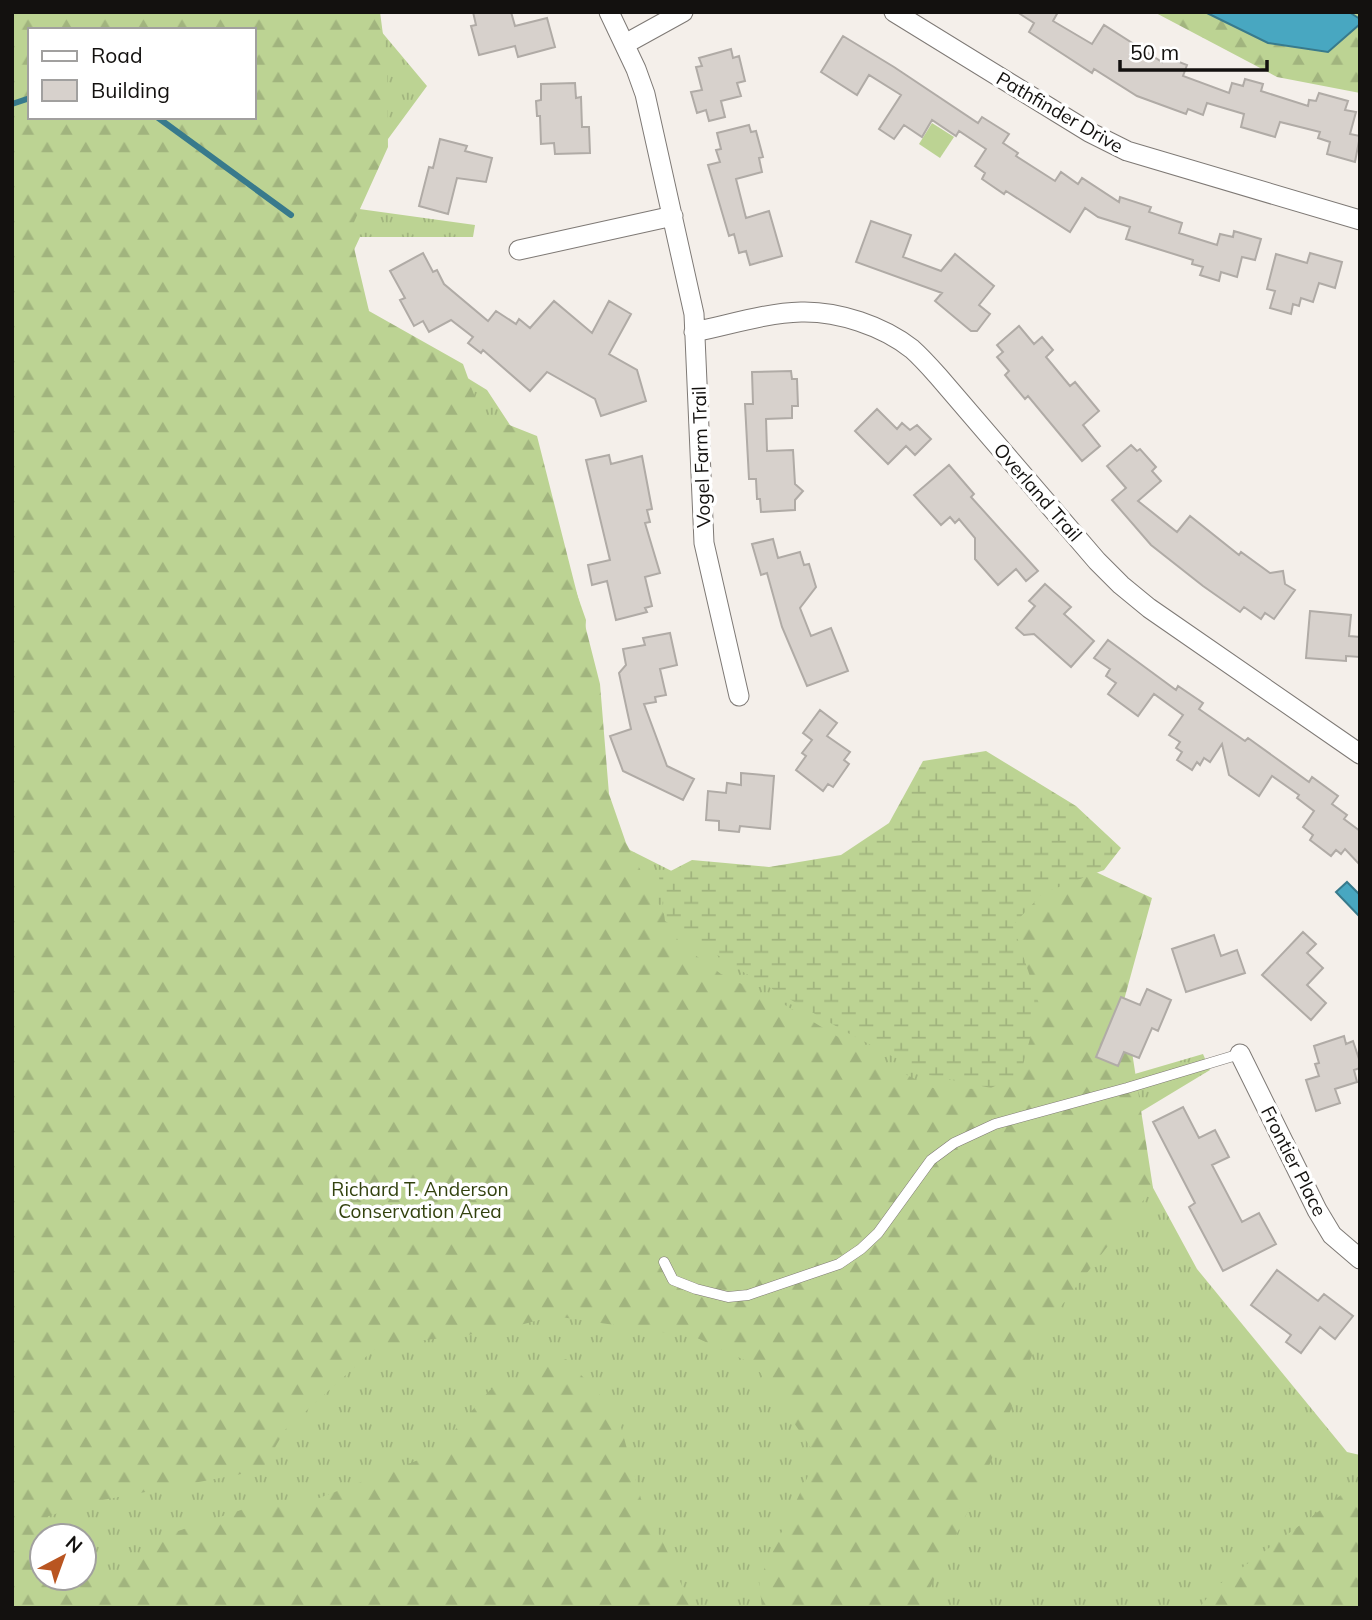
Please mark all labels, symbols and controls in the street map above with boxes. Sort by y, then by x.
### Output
legend [28,28,256,119]
scale bar [1120,28,1267,72]
text: 50 m [1130,39,1179,65]
text: Road [91,42,142,68]
street label: Pathfinder Drive [992,66,1128,158]
text: Building [91,77,170,103]
street label: Vogel Farm Trail [687,386,715,528]
street label: Overland Trail [989,438,1087,546]
street label: Frontier Place [1256,1102,1332,1220]
park label: Richard T. Anderson Conservation Area [331,1177,509,1223]
north arrow [28,1522,98,1592]
text: N [61,1530,87,1558]

